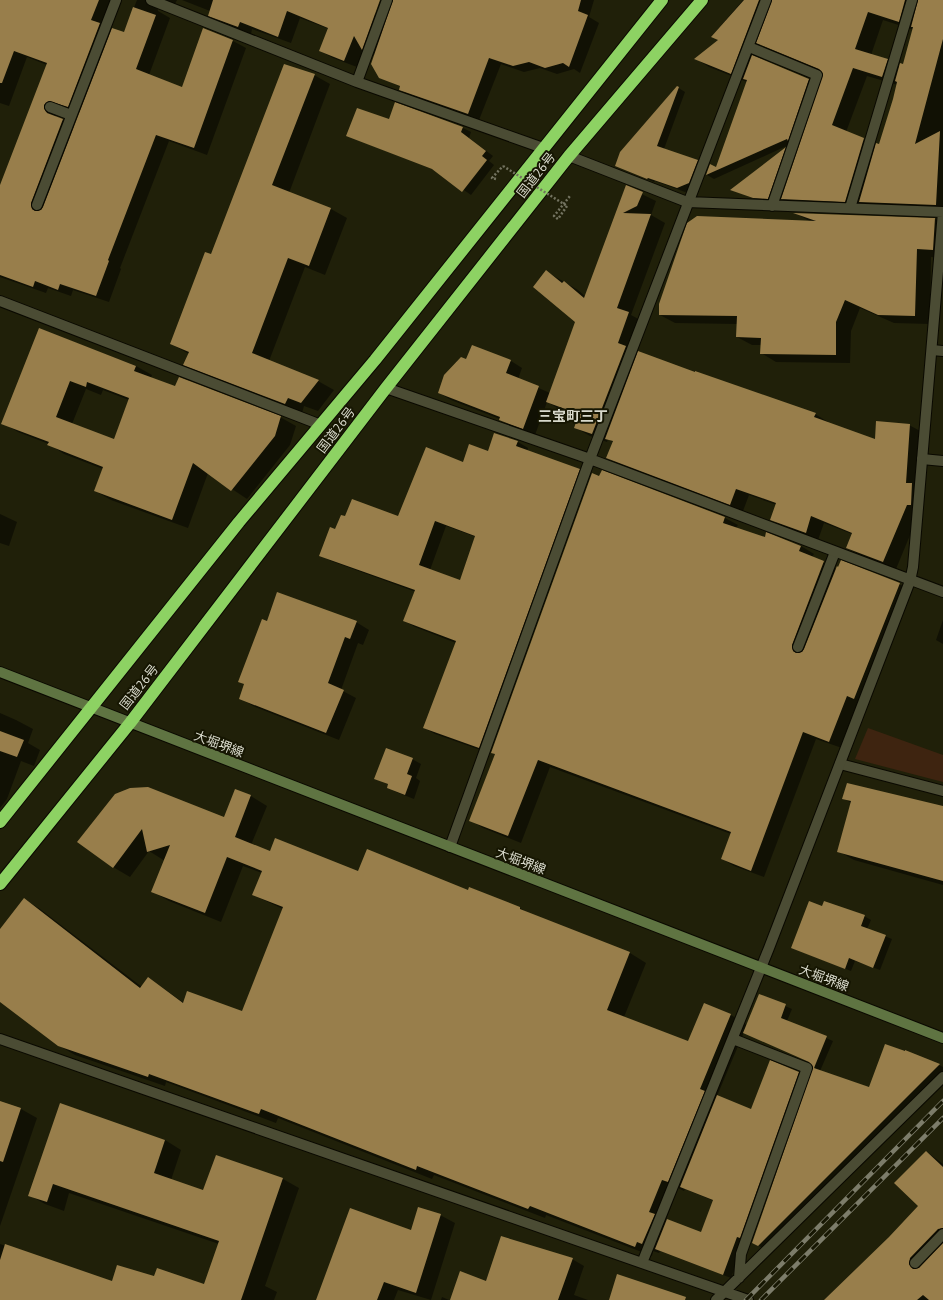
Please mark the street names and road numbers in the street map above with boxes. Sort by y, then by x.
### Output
street label: 国道26号 [513,149,559,201]
street label: 国道26号 [313,404,359,456]
street label: 国道26号 [116,661,162,713]
street label: 大堀堺線 [192,727,246,761]
street label: 大堀堺線 [494,844,548,878]
street label: 大堀堺線 [797,961,851,995]

